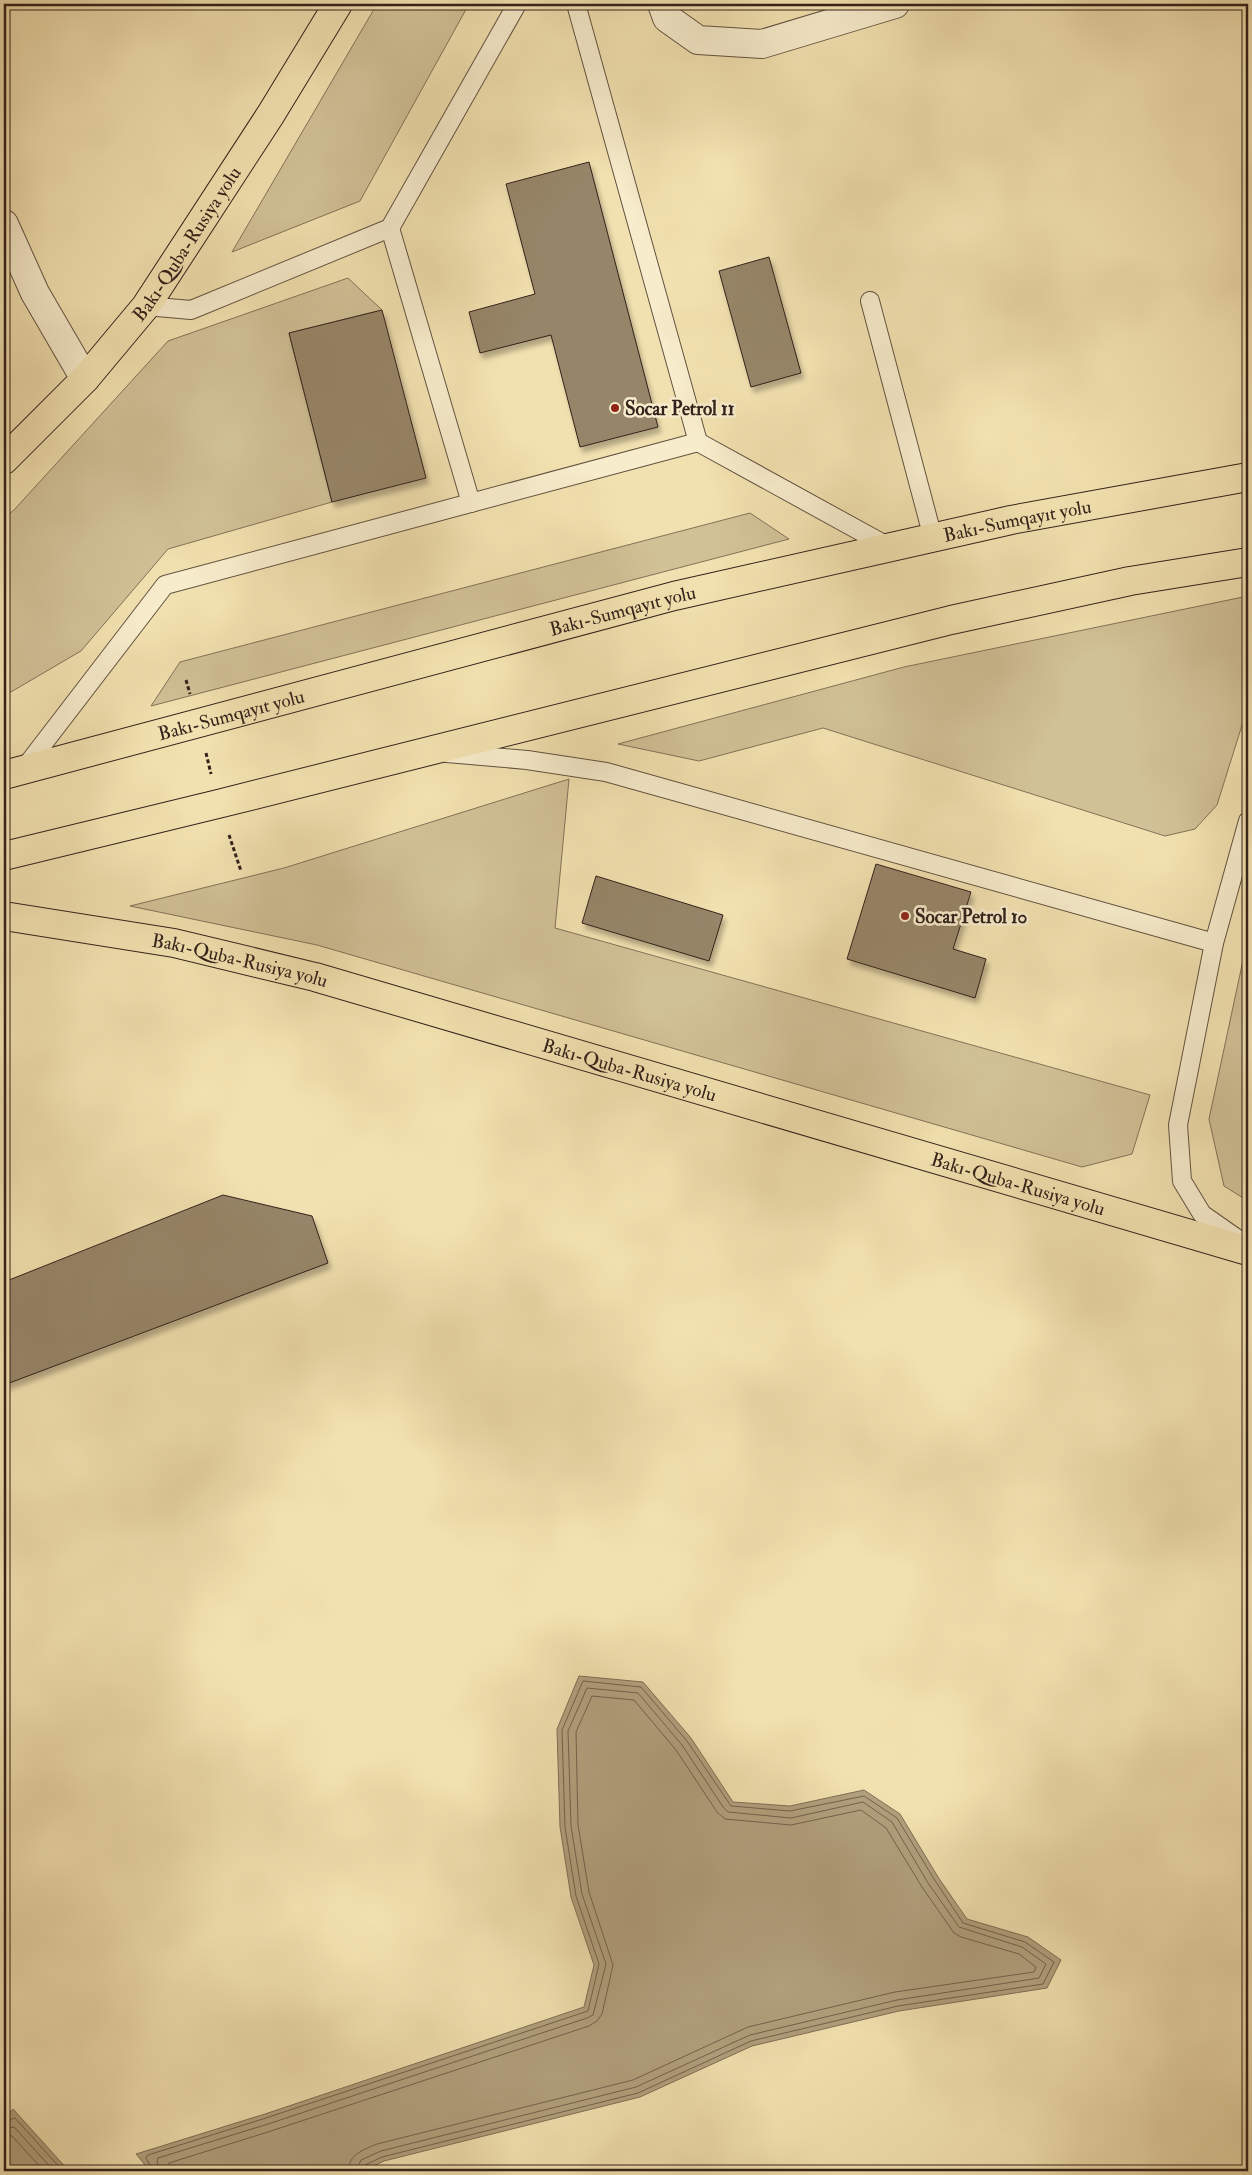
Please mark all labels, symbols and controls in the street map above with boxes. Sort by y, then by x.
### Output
street label: Bakı-Quba-Rusiya yolu [127,162,247,326]
place label: Socar Petrol 11 [625,397,735,421]
marker: Socar Petrol 11 [609,402,621,414]
street label: Bakı-Sumqayıt yolu [941,495,1093,548]
street label: Bakı-Sumqayıt yolu [547,580,698,642]
street label: Bakı-Sumqayıt yolu [155,684,307,746]
place label: Socar Petrol 10 [915,905,1028,929]
marker: Socar Petrol 10 [899,910,911,922]
street label: Bakı-Quba-Rusiya yolu [150,929,331,993]
street label: Bakı-Quba-Rusiya yolu [539,1033,719,1107]
street label: Bakı-Quba-Rusiya yolu [928,1148,1108,1221]

